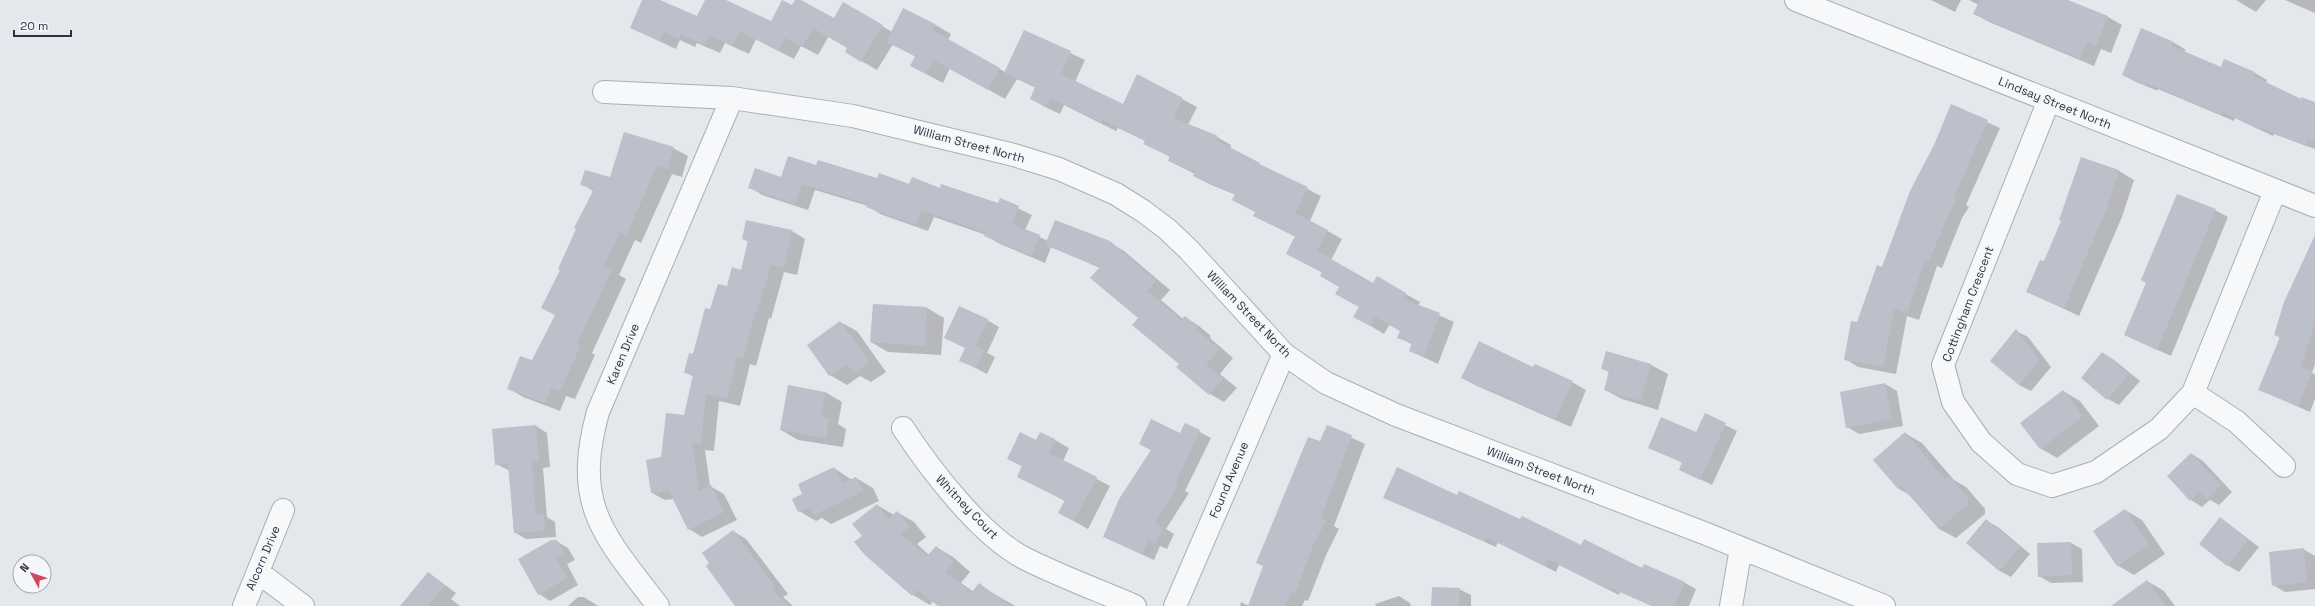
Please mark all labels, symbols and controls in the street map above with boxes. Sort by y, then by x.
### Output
scale bar [14,12,71,38]
text: 20 m [20,18,48,34]
street label: Lindsay Street North [1996,73,2114,133]
street label: William Street North [911,121,1027,167]
street label: Cottingham Crescent [1939,244,1997,364]
street label: William Street North [1203,267,1295,361]
street label: Karen Drive [603,321,643,387]
street label: Found Avenue [1206,439,1252,521]
street label: William Street North [1484,443,1598,499]
street label: Whitney Court [932,471,1002,543]
street label: Alcorn Drive [242,523,284,593]
north arrow [12,554,52,594]
text: N [17,560,32,575]

